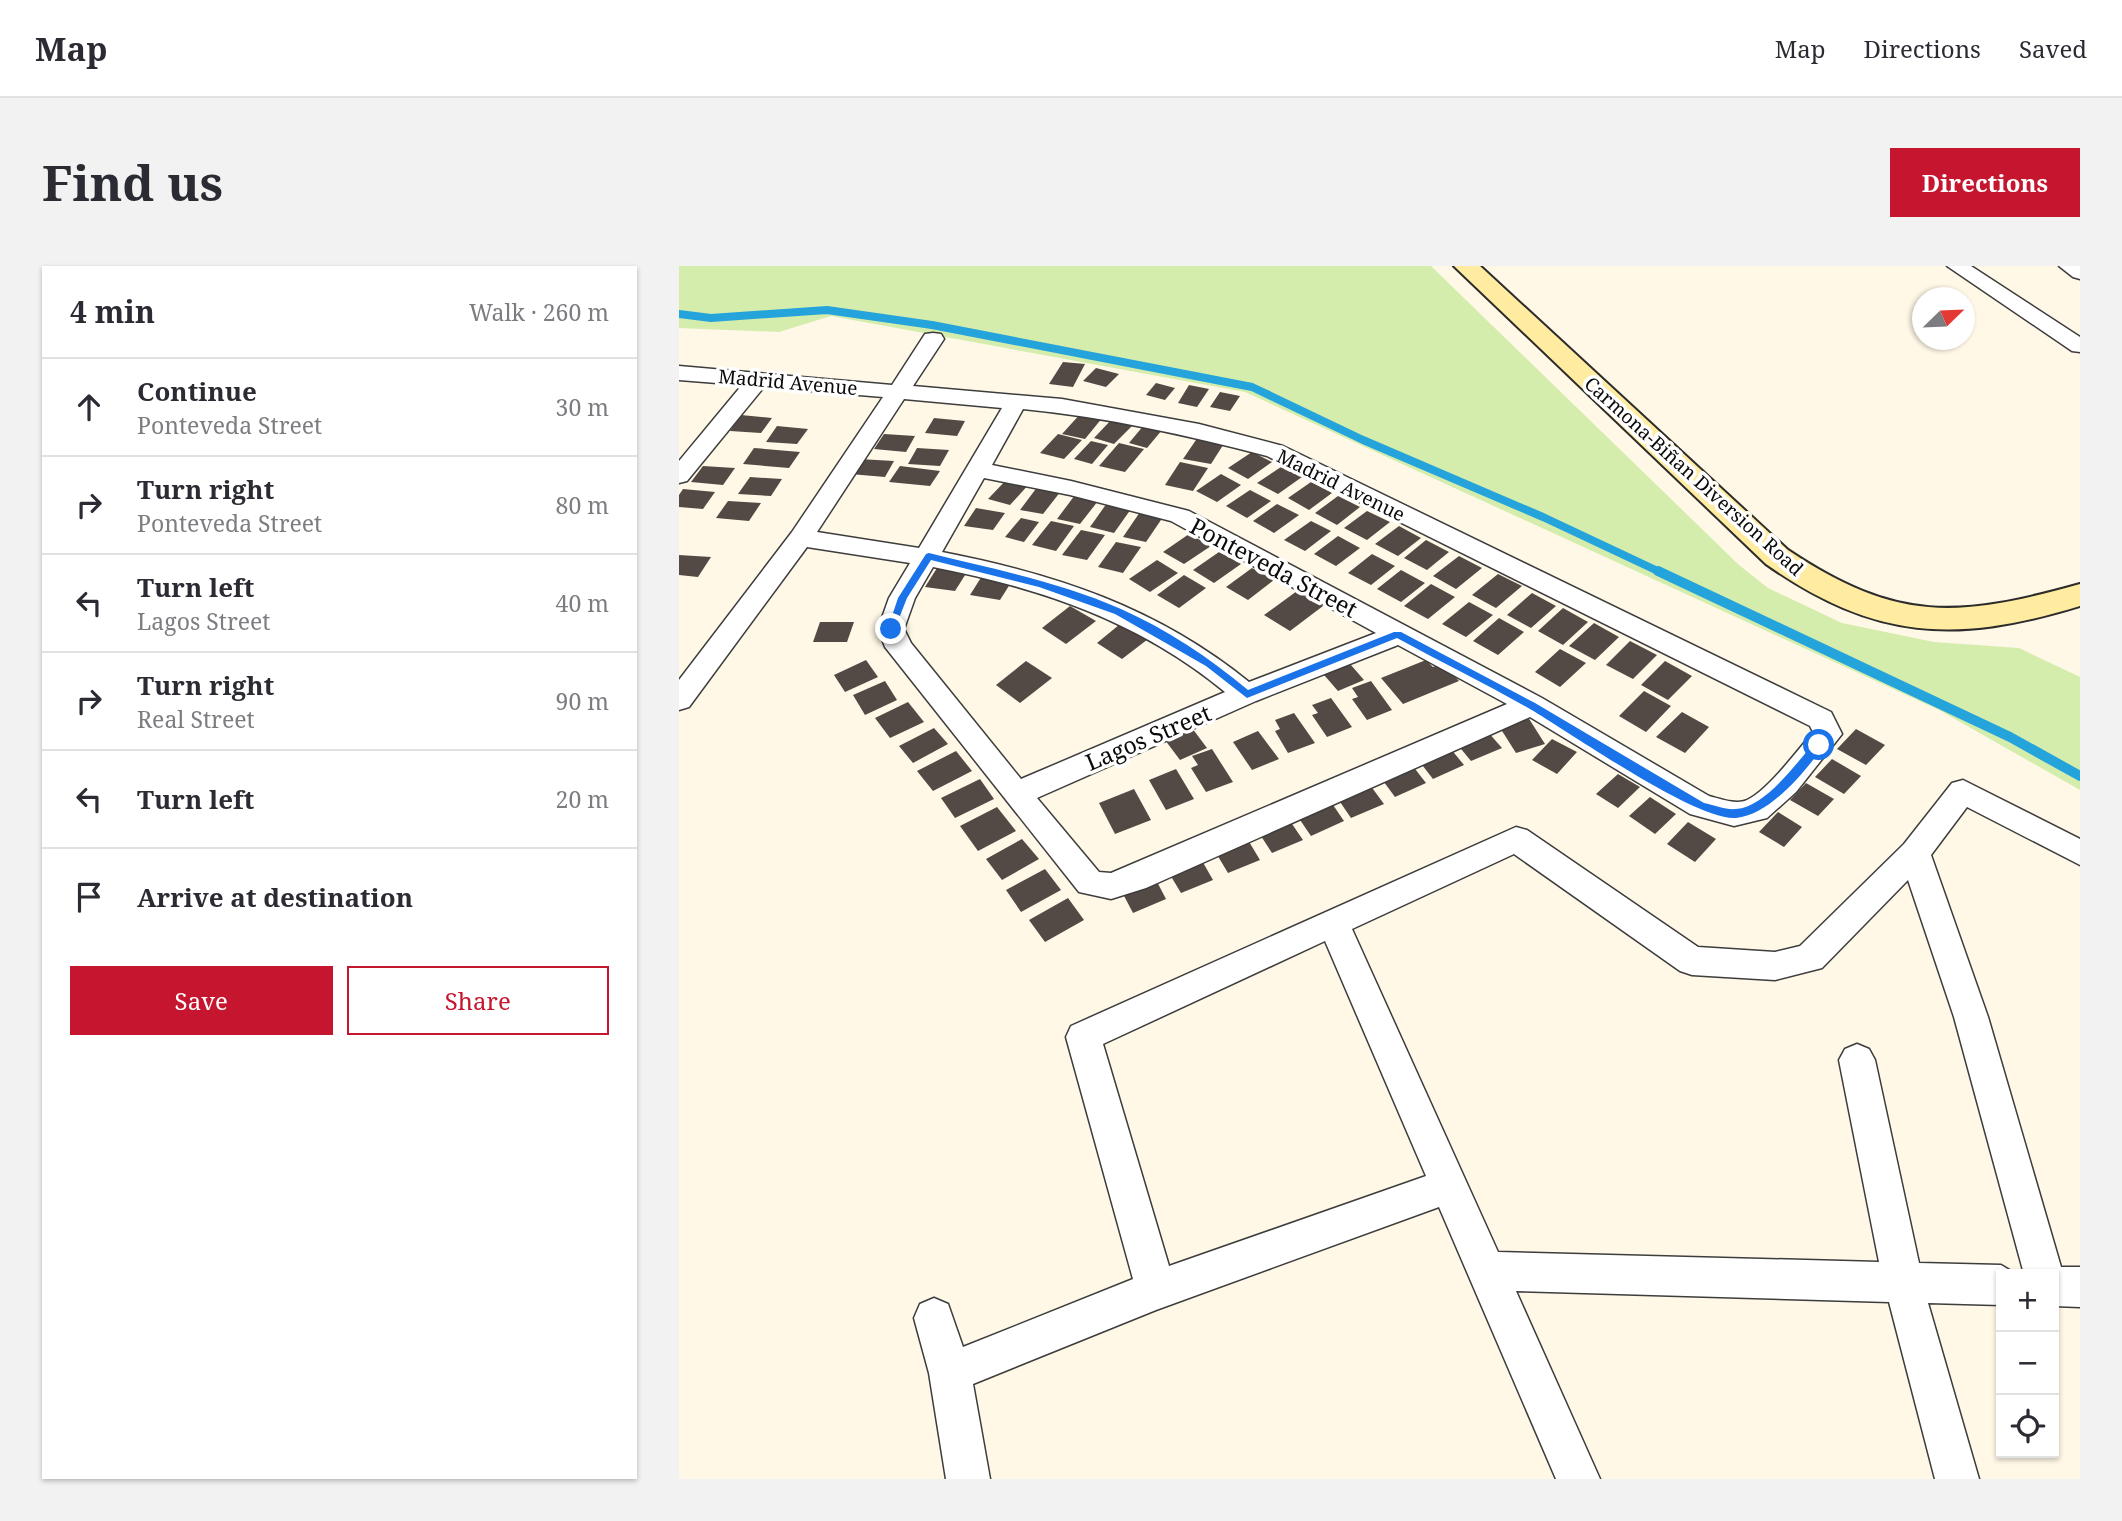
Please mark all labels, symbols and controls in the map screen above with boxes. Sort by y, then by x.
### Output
text: Map [35,26,108,71]
text: Map [1775,32,1826,65]
text: Directions [1864,32,1981,65]
text: Saved [2019,32,2087,65]
button: Directions [1890,148,2080,217]
text: Find us [42,149,223,215]
north arrow [1912,287,1975,350]
text: 4 min [70,291,155,332]
text: Walk · 260 m [469,296,609,328]
street label: Madrid Avenue [717,363,859,401]
street label: Carmona-Biñan Diversion Road [1579,371,1809,582]
text: Continue [137,373,257,409]
icon: ahead [70,388,108,426]
text: 30 m [556,391,609,423]
text: Ponteveda Street [137,409,322,441]
street label: Madrid Avenue [1273,443,1409,527]
text: Turn right [137,471,274,507]
icon: right [70,486,108,524]
text: 80 m [556,489,609,521]
text: Ponteveda Street [137,507,322,539]
street label: Ponteveda Street [1185,509,1363,625]
text: Turn left [137,569,254,605]
icon: left [70,584,108,622]
text: 40 m [556,587,609,619]
text: Lagos Street [137,605,270,637]
route end [875,613,906,644]
text: Turn right [137,667,274,703]
icon: right [70,682,108,720]
text: 90 m [556,685,609,717]
street label: Lagos Street [1080,696,1216,778]
text: Real Street [137,703,255,735]
route start [1803,729,1834,760]
icon: left [70,780,108,818]
text: Turn left [137,781,254,817]
text: 20 m [556,783,609,815]
icon: arrive [70,878,108,916]
text: Arrive at destination [137,879,413,915]
button: Save [70,966,333,1035]
button: Share [347,966,609,1035]
map controls [1996,1269,2059,1458]
button: + [1996,1269,2059,1332]
button: − [1996,1332,2059,1395]
button: locate [1996,1395,2059,1458]

